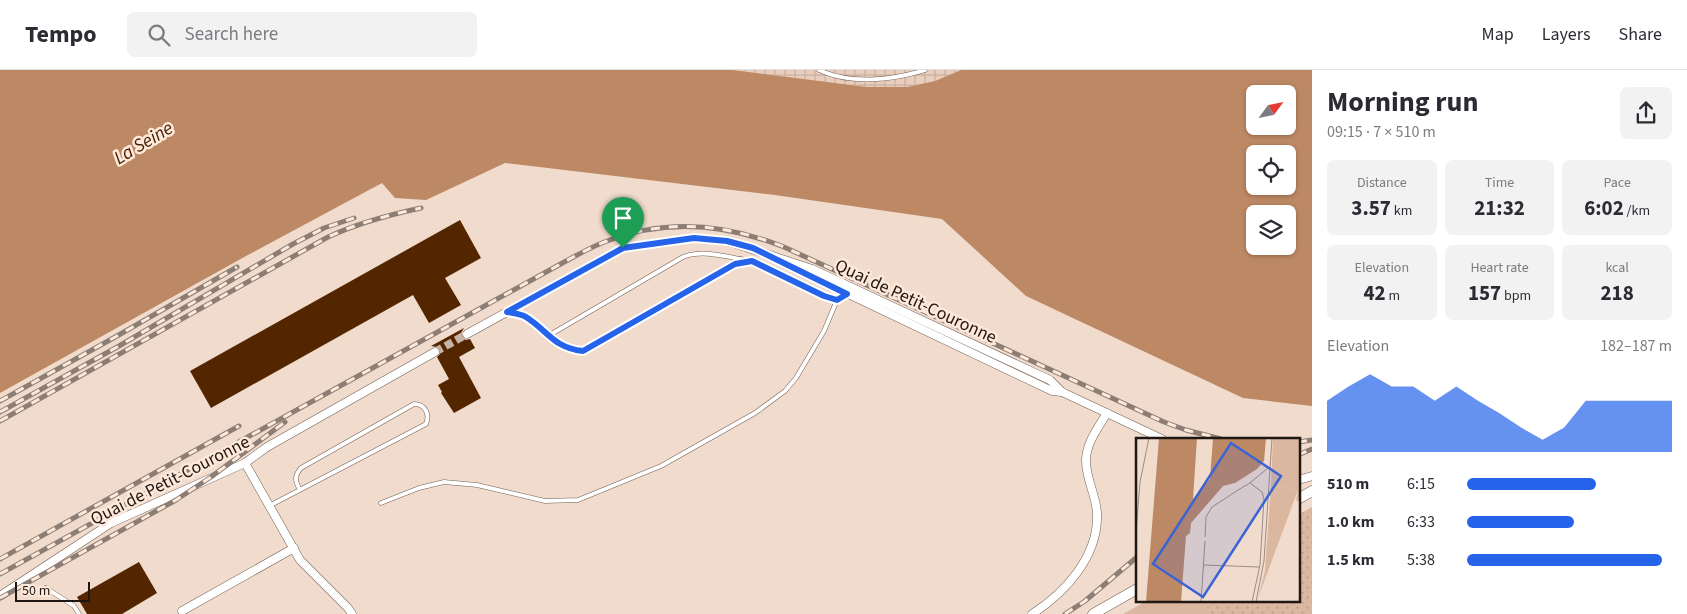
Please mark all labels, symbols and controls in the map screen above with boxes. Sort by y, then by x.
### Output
search box [127,12,477,57]
text: Tempo [25,17,97,52]
icon: search [145,21,173,49]
text: Search here [185,21,278,48]
text: Map [1482,22,1514,47]
text: Layers [1542,22,1591,47]
text: Share [1619,22,1662,47]
text: Morning run [1327,82,1478,122]
north arrow [1246,85,1296,135]
map controls [1246,85,1296,255]
button: share [1620,87,1672,139]
water label: La Seine [109,115,179,172]
text: 09:15 · 7 × 510 m [1327,121,1436,143]
button: locate [1246,145,1296,195]
text: Distance [1357,173,1407,193]
text: Time [1485,173,1514,193]
text: Pace [1603,173,1631,193]
text: 3.57 [1351,193,1391,223]
text: 21:32 [1474,193,1525,223]
text: 6:02 [1584,193,1624,223]
pin [602,197,644,248]
text: km [1391,201,1412,221]
text: /km [1624,201,1650,221]
icon: arrive [609,204,637,232]
button: layers [1246,205,1296,255]
street label: Quai de Petit-Couronne [831,253,1001,350]
text: Elevation [1355,258,1409,278]
text: Heart rate [1470,258,1529,278]
text: kcal [1605,258,1629,278]
text: 42 [1364,278,1386,308]
text: 157 [1468,278,1501,308]
text: 218 [1601,278,1634,308]
text: m [1386,286,1400,306]
text: bpm [1501,286,1531,306]
text: Elevation [1327,335,1389,357]
text: 182–187 m [1600,335,1672,357]
street label: Quai de Petit-Couronne [86,429,254,532]
inset map [1136,438,1300,602]
text: 510 m [1327,473,1369,495]
text: 6:15 [1407,473,1435,495]
text: 1.0 km [1327,511,1374,533]
text: 6:33 [1407,511,1435,533]
text: 1.5 km [1327,549,1374,571]
text: 5:38 [1407,549,1435,571]
scale bar [15,579,90,602]
text: 50 m [22,581,50,601]

